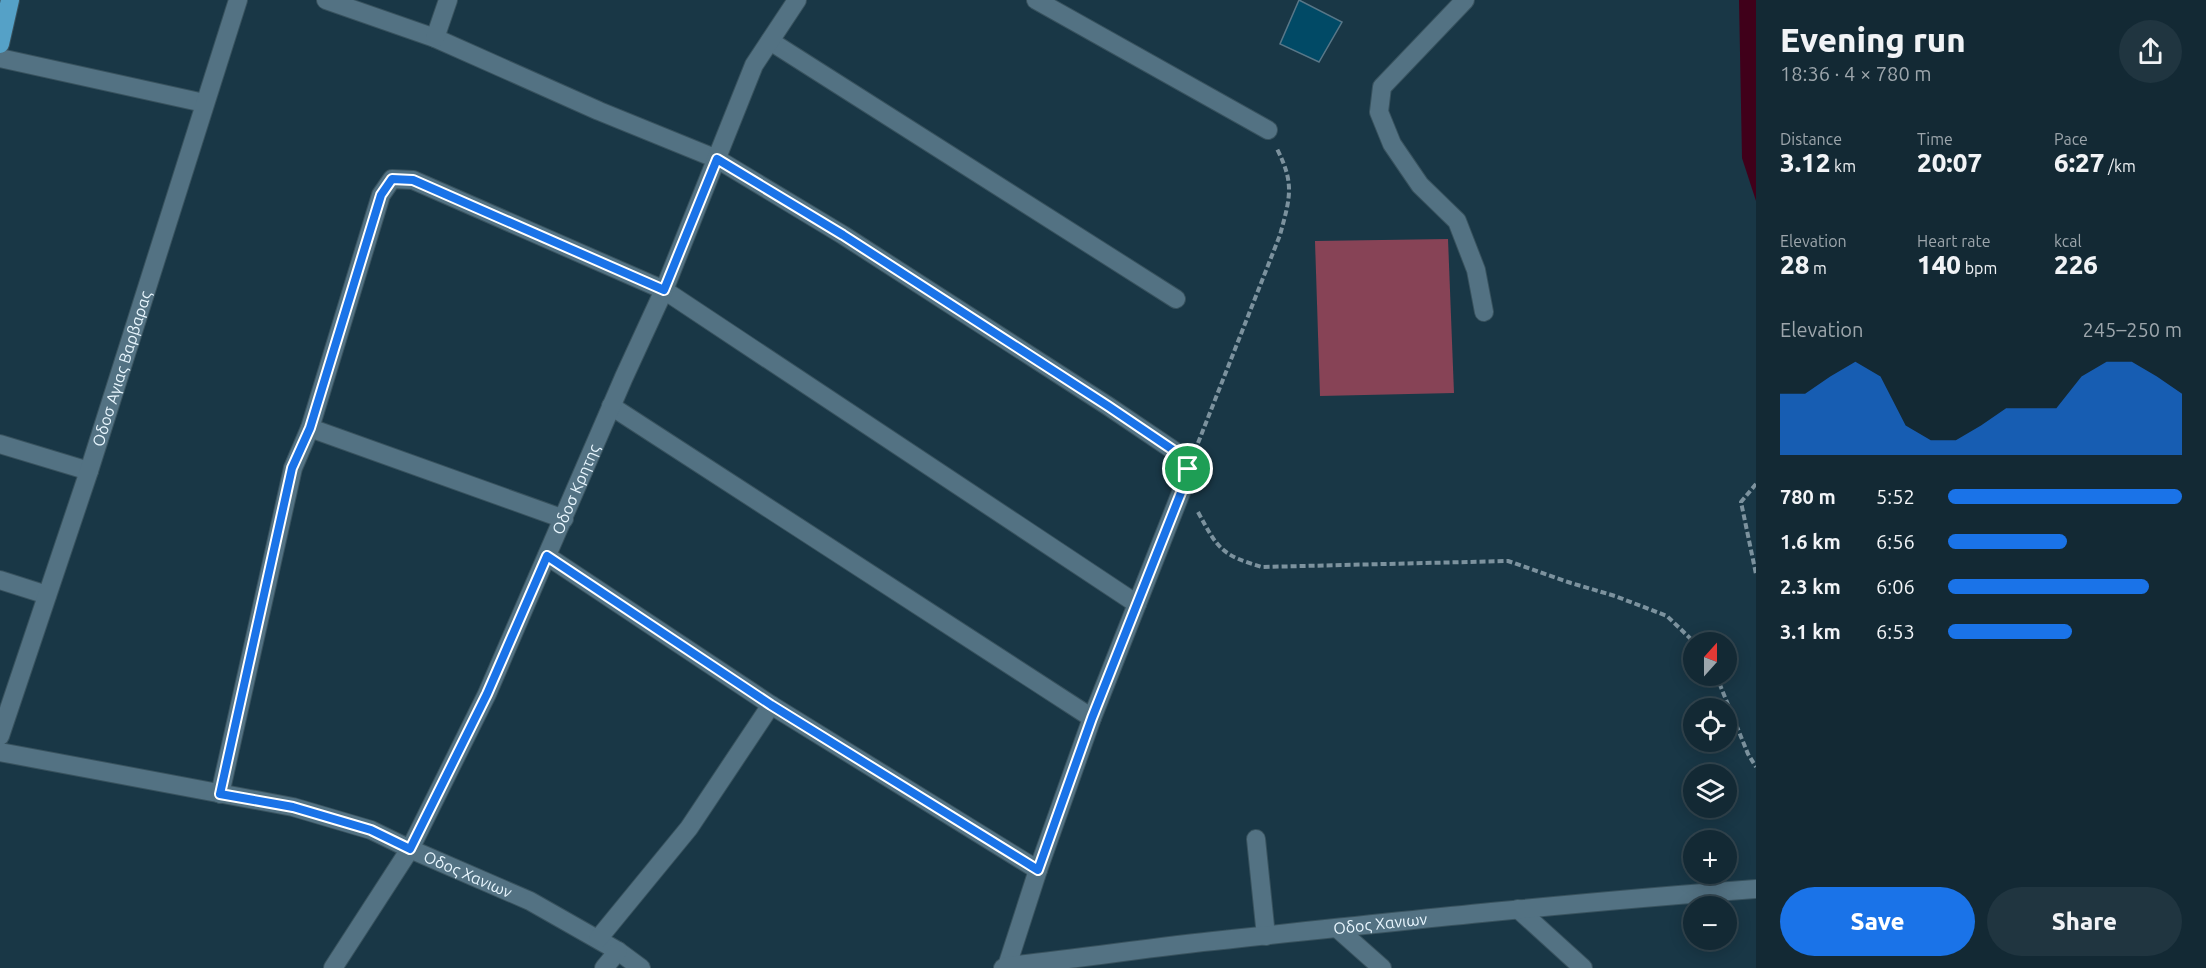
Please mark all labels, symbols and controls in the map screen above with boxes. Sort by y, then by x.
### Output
button: share [2119,20,2182,83]
text: Evening run [1780,21,1966,58]
text: 18:36 · 4 × 780 m [1780,62,1932,85]
text: Distance [1780,130,1842,148]
text: Time [1917,130,1953,148]
text: Pace [2054,130,2088,148]
text: 3.12 [1780,148,1830,177]
text: 20:07 [1917,148,1982,177]
text: 6:27 [2054,148,2104,177]
text: km [1830,157,1856,175]
text: /km [2104,157,2136,175]
text: Elevation [1780,232,1847,250]
text: Heart rate [1917,232,1991,250]
text: kcal [2054,232,2082,250]
text: 28 [1780,250,1809,279]
text: 140 [1917,250,1961,279]
text: 226 [2054,250,2098,279]
text: m [1809,259,1827,277]
text: bpm [1961,259,1997,277]
street label: Οδοσ Αγιας Βαρβαρας [88,289,155,449]
text: Elevation [1780,318,1863,341]
text: 245–250 m [2083,318,2182,341]
street label: Οδοσ Κρητης [548,441,604,537]
pin [1162,443,1213,494]
icon: arrive [1171,452,1204,485]
text: 780 m [1780,485,1836,508]
text: 5:52 [1876,485,1915,508]
text: 1.6 km [1780,530,1841,553]
text: 6:56 [1876,530,1915,553]
text: 2.3 km [1780,575,1841,598]
text: 6:06 [1876,575,1915,598]
text: 3.1 km [1780,620,1841,643]
text: 6:53 [1876,620,1915,643]
north arrow [1683,632,1737,686]
map controls [1683,632,1737,950]
button: locate [1683,698,1737,752]
button: layers [1683,764,1737,818]
button: + [1683,830,1737,884]
street label: Οδος Χανιων [421,847,515,901]
button: Save [1780,887,1975,956]
button: Share [1987,887,2182,956]
button: − [1683,896,1737,950]
street label: Οδος Χανιων [1332,910,1428,937]

